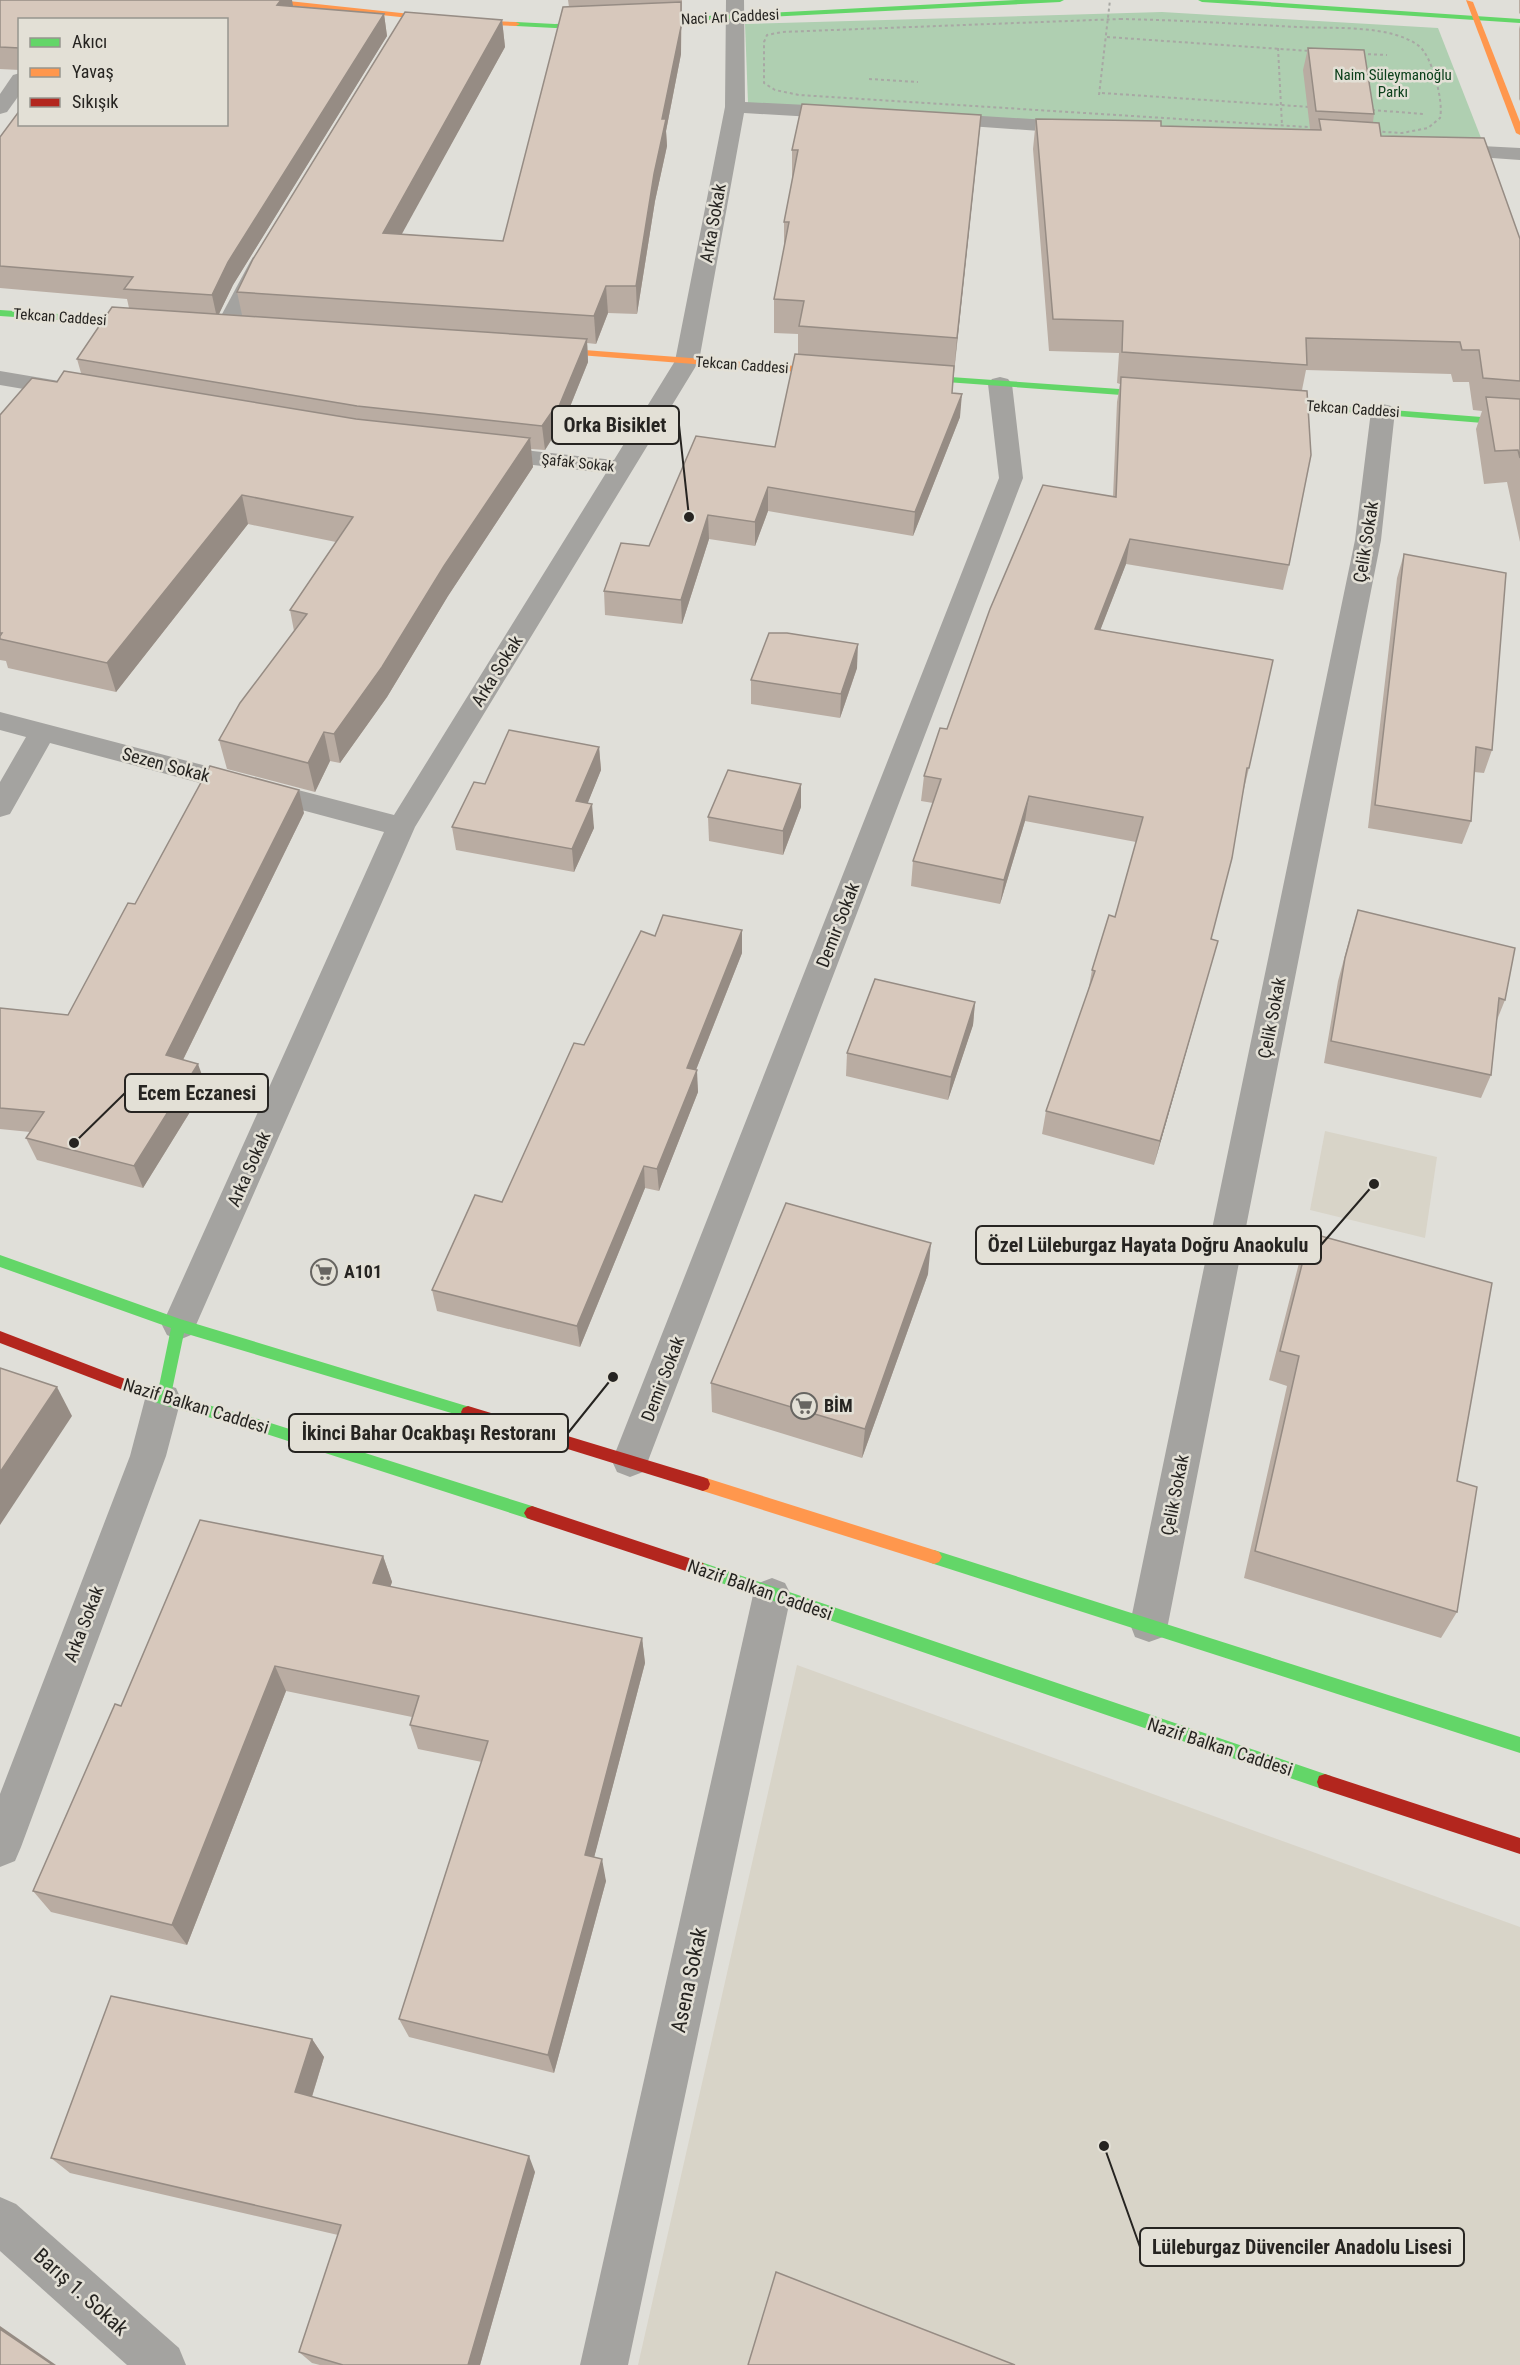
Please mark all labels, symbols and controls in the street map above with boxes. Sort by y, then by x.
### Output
street label: Naci Arı Caddesi [680,5,780,29]
legend [18,18,228,126]
text: Akıcı [72,31,107,52]
text: Yavaş [72,61,114,82]
park label: Naim Süleymanoğlu Parkı [1334,66,1452,101]
text: Sıkışık [72,91,118,112]
street label: Arka Sokak [695,182,730,264]
street label: Tekcan Caddesi [13,305,107,329]
street label: Tekcan Caddesi [695,353,789,377]
street label: Tekcan Caddesi [1306,397,1400,421]
callout: Orka Bisiklet [552,406,679,444]
text: Orka Bisiklet [564,413,666,437]
street label: Şafak Sokak [541,450,616,476]
street label: Çelik Sokak [1349,500,1382,584]
street label: Arka Sokak [466,631,527,710]
street label: Sezen Sokak [120,743,212,786]
street label: Demir Sokak [812,879,863,970]
street label: Çelik Sokak [1253,975,1290,1060]
callout: Ecem Eczanesi [125,1074,268,1112]
text: Ecem Eczanesi [138,1081,256,1105]
street label: Arka Sokak [223,1128,274,1210]
callout: Özel Lüleburgaz Hayata Doğru Anaokulu [976,1226,1321,1264]
text: Özel Lüleburgaz Hayata Doğru Anaokulu [988,1233,1308,1257]
supermarket icon: A101 [309,1257,339,1287]
place label: A101 [344,1261,382,1282]
street label: Demir Sokak [637,1333,688,1424]
street label: Nazif Balkan Caddesi [121,1373,272,1438]
supermarket icon: BİM [789,1391,819,1421]
place label: BİM [824,1395,853,1416]
callout: İkinci Bahar Ocakbaşı Restoranı [289,1414,568,1452]
text: İkinci Bahar Ocakbaşı Restoranı [302,1421,556,1445]
street label: Çelik Sokak [1156,1452,1193,1537]
street label: Nazif Balkan Caddesi [685,1555,835,1624]
street label: Arka Sokak [59,1583,108,1665]
street label: Nazif Balkan Caddesi [1145,1713,1295,1780]
street label: Asena Sokak [666,1925,712,2035]
callout: Lüleburgaz Düvenciler Anadolu Lisesi [1140,2228,1464,2266]
text: Lüleburgaz Düvenciler Anadolu Lisesi [1152,2235,1452,2259]
street label: Barış 1. Sokak [29,2243,133,2341]

